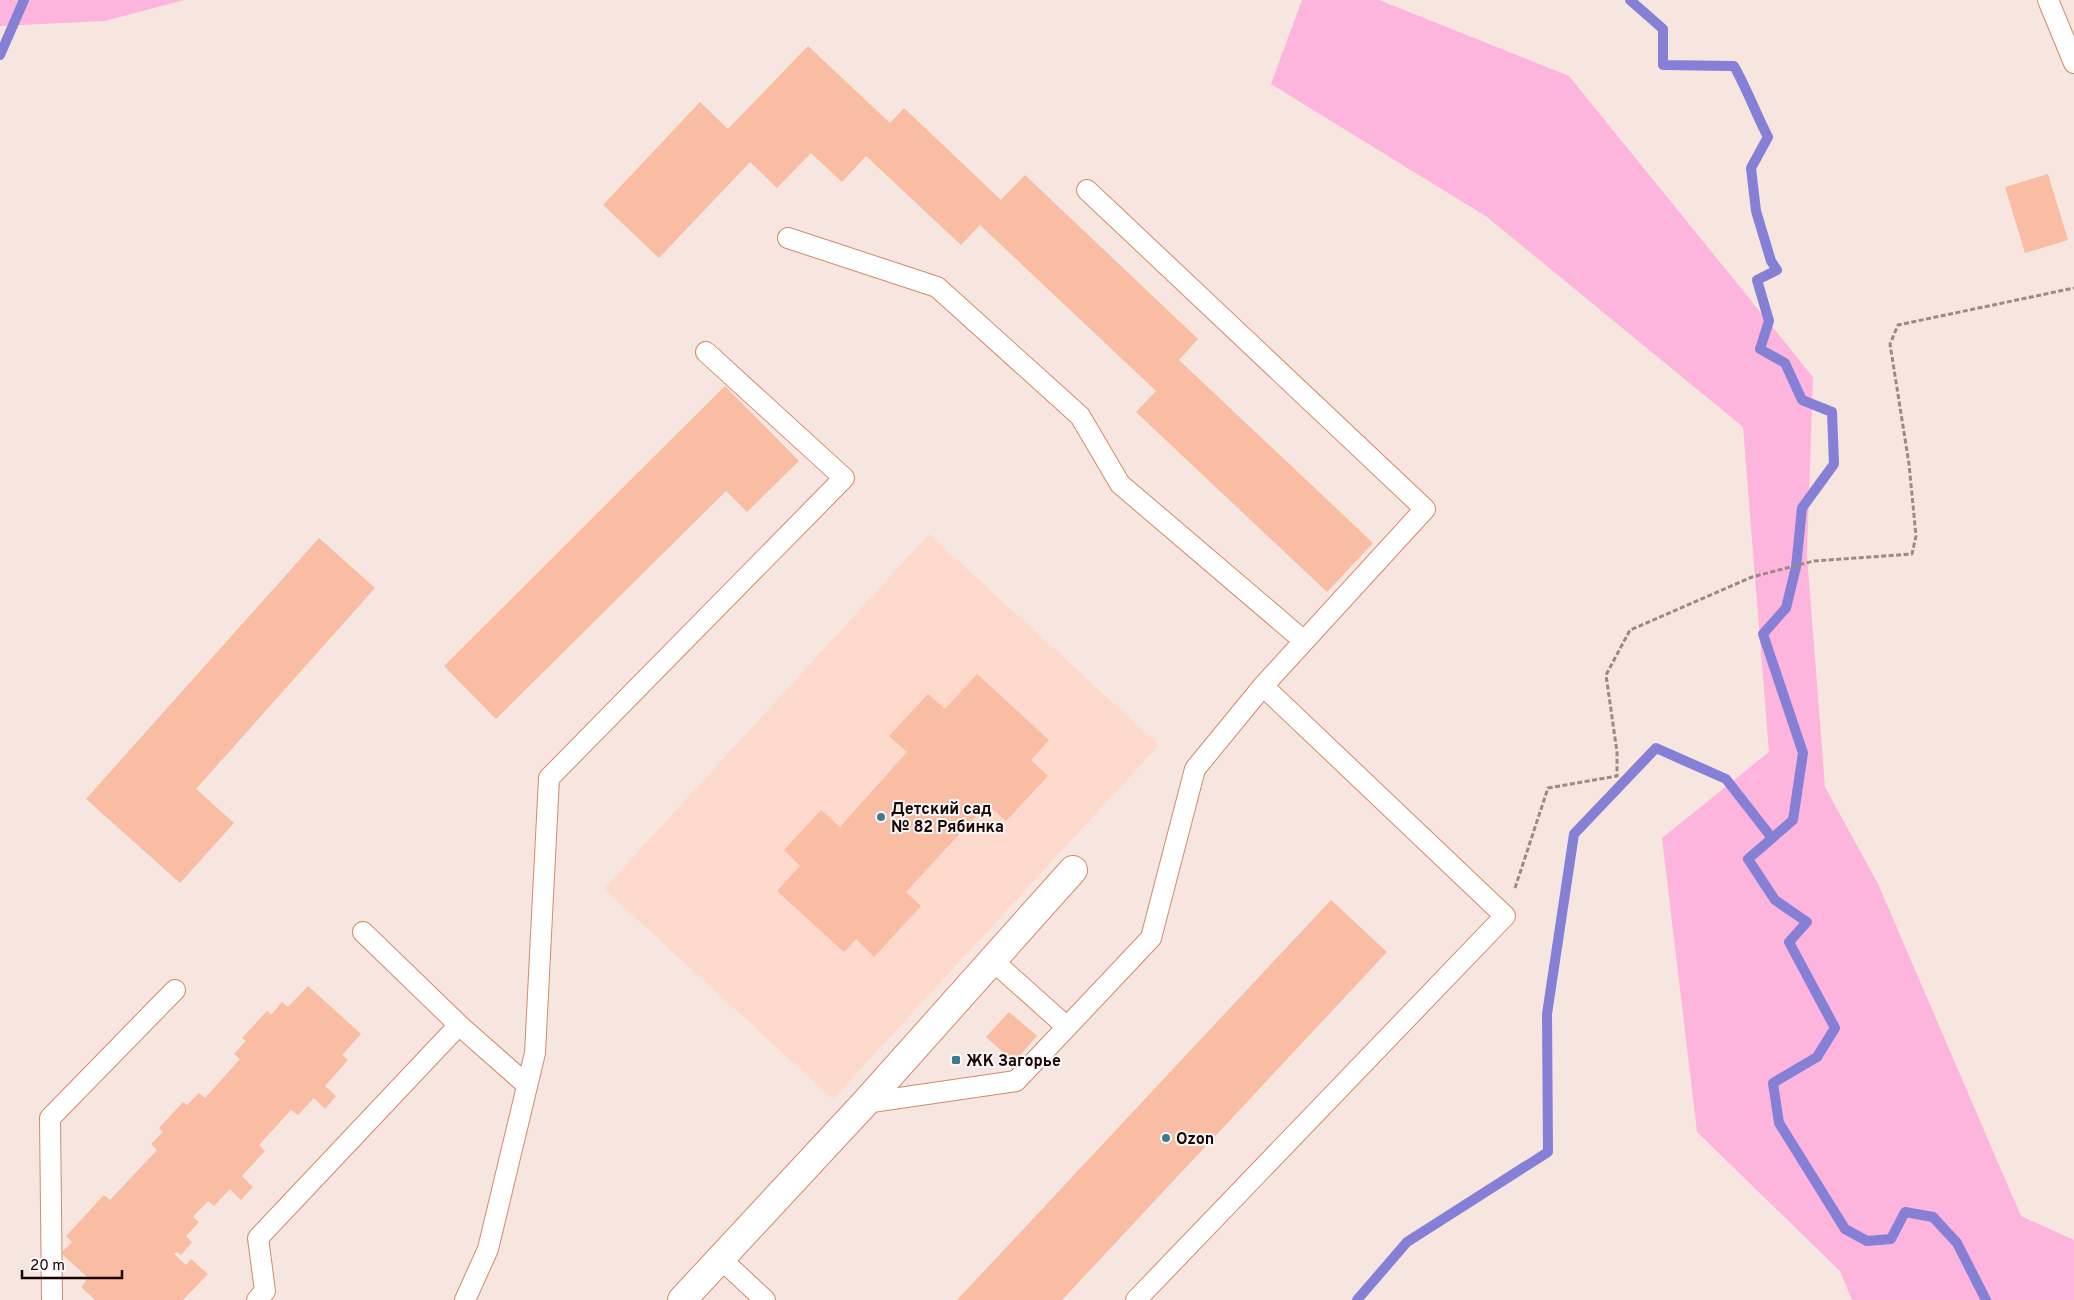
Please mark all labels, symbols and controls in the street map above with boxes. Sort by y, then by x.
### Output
place label: Детский сад № 82 Рябинка [891,800,1004,838]
marker: Детский сад № 82 Рябинка [875,811,887,823]
place label: ЖК Загорье [966,1052,1061,1072]
marker: ЖК Загорье [950,1054,962,1066]
place label: Ozon [1176,1130,1214,1150]
marker: Ozon [1160,1132,1172,1144]
scale bar [22,1248,122,1280]
text: 20 m [30,1257,65,1276]

